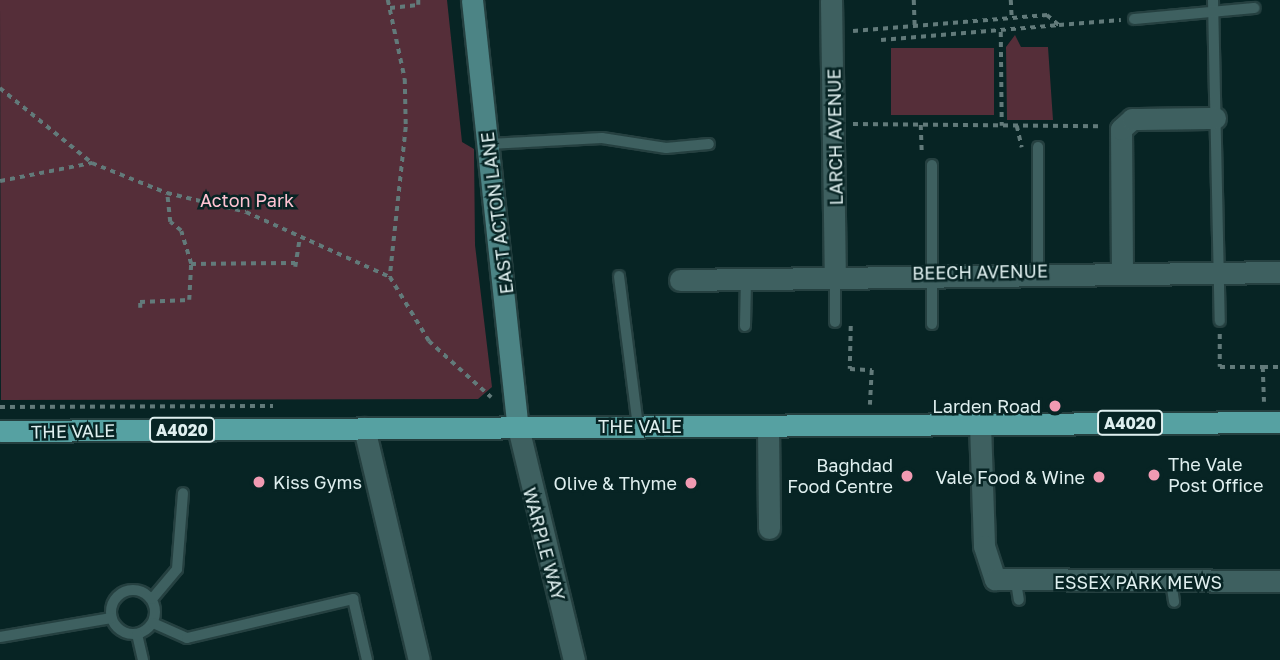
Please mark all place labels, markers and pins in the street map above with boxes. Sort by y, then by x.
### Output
place label: Larden Road [932,395,1041,417]
marker: Larden Road [1047,398,1063,414]
place label: The Vale Post Office [1168,454,1263,496]
place label: Baghdad Food Centre [787,455,893,498]
place label: Vale Food & Wine [935,466,1085,488]
marker: The Vale Post Office [1146,467,1162,483]
marker: Baghdad Food Centre [899,468,915,484]
marker: Vale Food & Wine [1091,469,1107,485]
place label: Kiss Gyms [273,471,362,493]
place label: Olive & Thyme [554,472,677,494]
marker: Kiss Gyms [251,474,267,490]
marker: Olive & Thyme [683,475,699,491]

